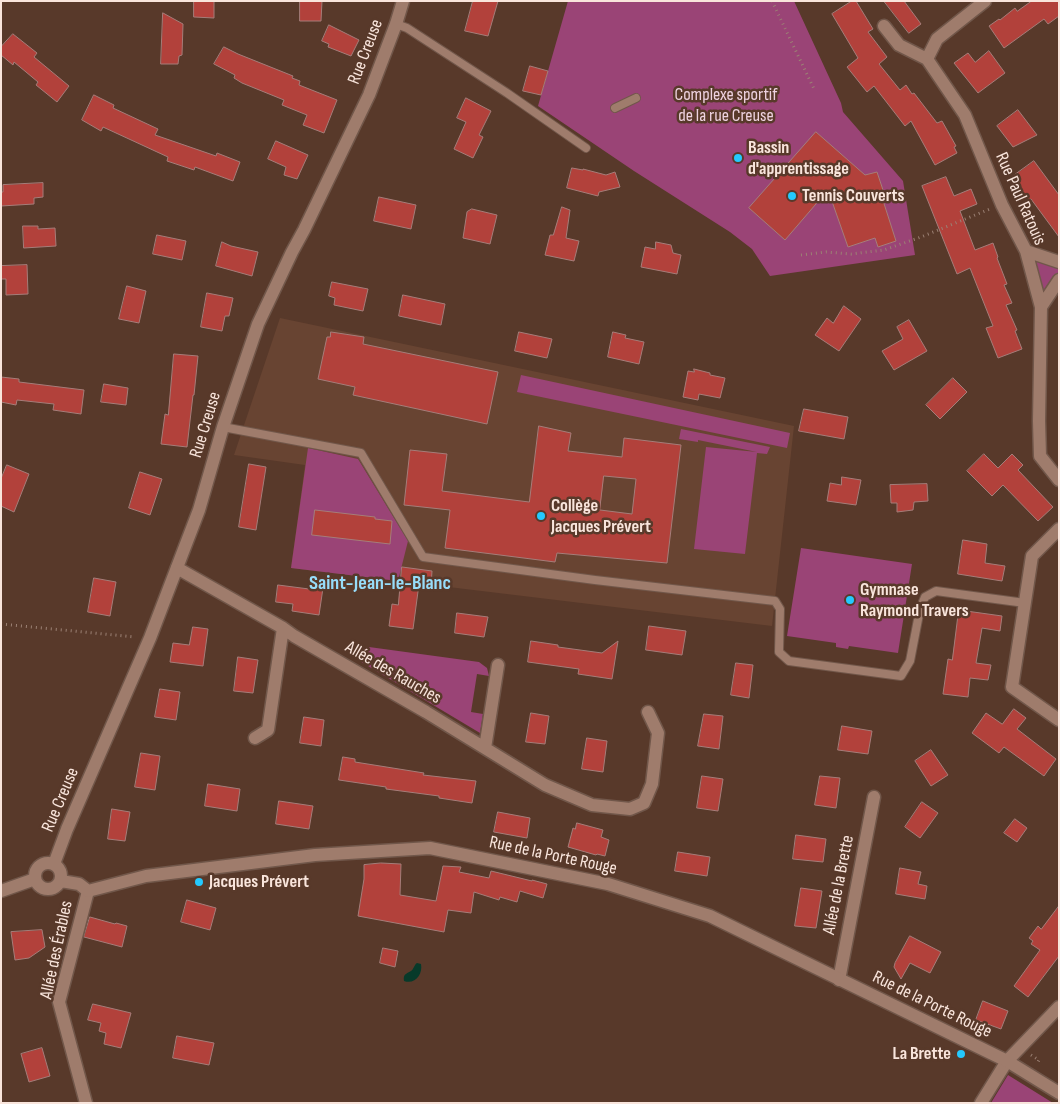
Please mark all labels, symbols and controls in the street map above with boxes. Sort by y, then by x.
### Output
street label: Rue Creuse [344,16,388,88]
park label: Complexe sportif de la rue Creuse [675,84,777,126]
place label: Bassin d'apprentissage [748,137,849,180]
street label: Rue Paul Ratouis [990,149,1050,249]
marker: Bassin d'apprentissage [732,152,744,164]
place label: Tennis Couverts [802,185,904,207]
marker: Tennis Couverts [786,190,798,202]
street label: Rue Creuse [186,389,226,461]
place label: Collège Jacques Prévert [551,495,651,538]
marker: Collège Jacques Prévert [535,510,547,522]
district label: Saint-Jean-le-Blanc [309,572,451,596]
place label: Gymnase Raymond Travers [860,579,969,622]
marker: Gymnase Raymond Travers [844,594,856,606]
street label: Allée des Rauches [341,637,445,709]
street label: Rue Creuse [38,765,84,835]
street label: Rue de la Porte Rouge [487,832,619,880]
street label: Allée de la Brette [819,833,859,937]
place label: Jacques Prévert [209,871,309,893]
marker: Jacques Prévert [193,876,205,888]
street label: Allée des Érables [36,899,78,1001]
street label: Rue de la Porte Rouge [869,967,995,1043]
place label: La Brette [893,1043,951,1065]
marker: La Brette [955,1048,967,1060]

